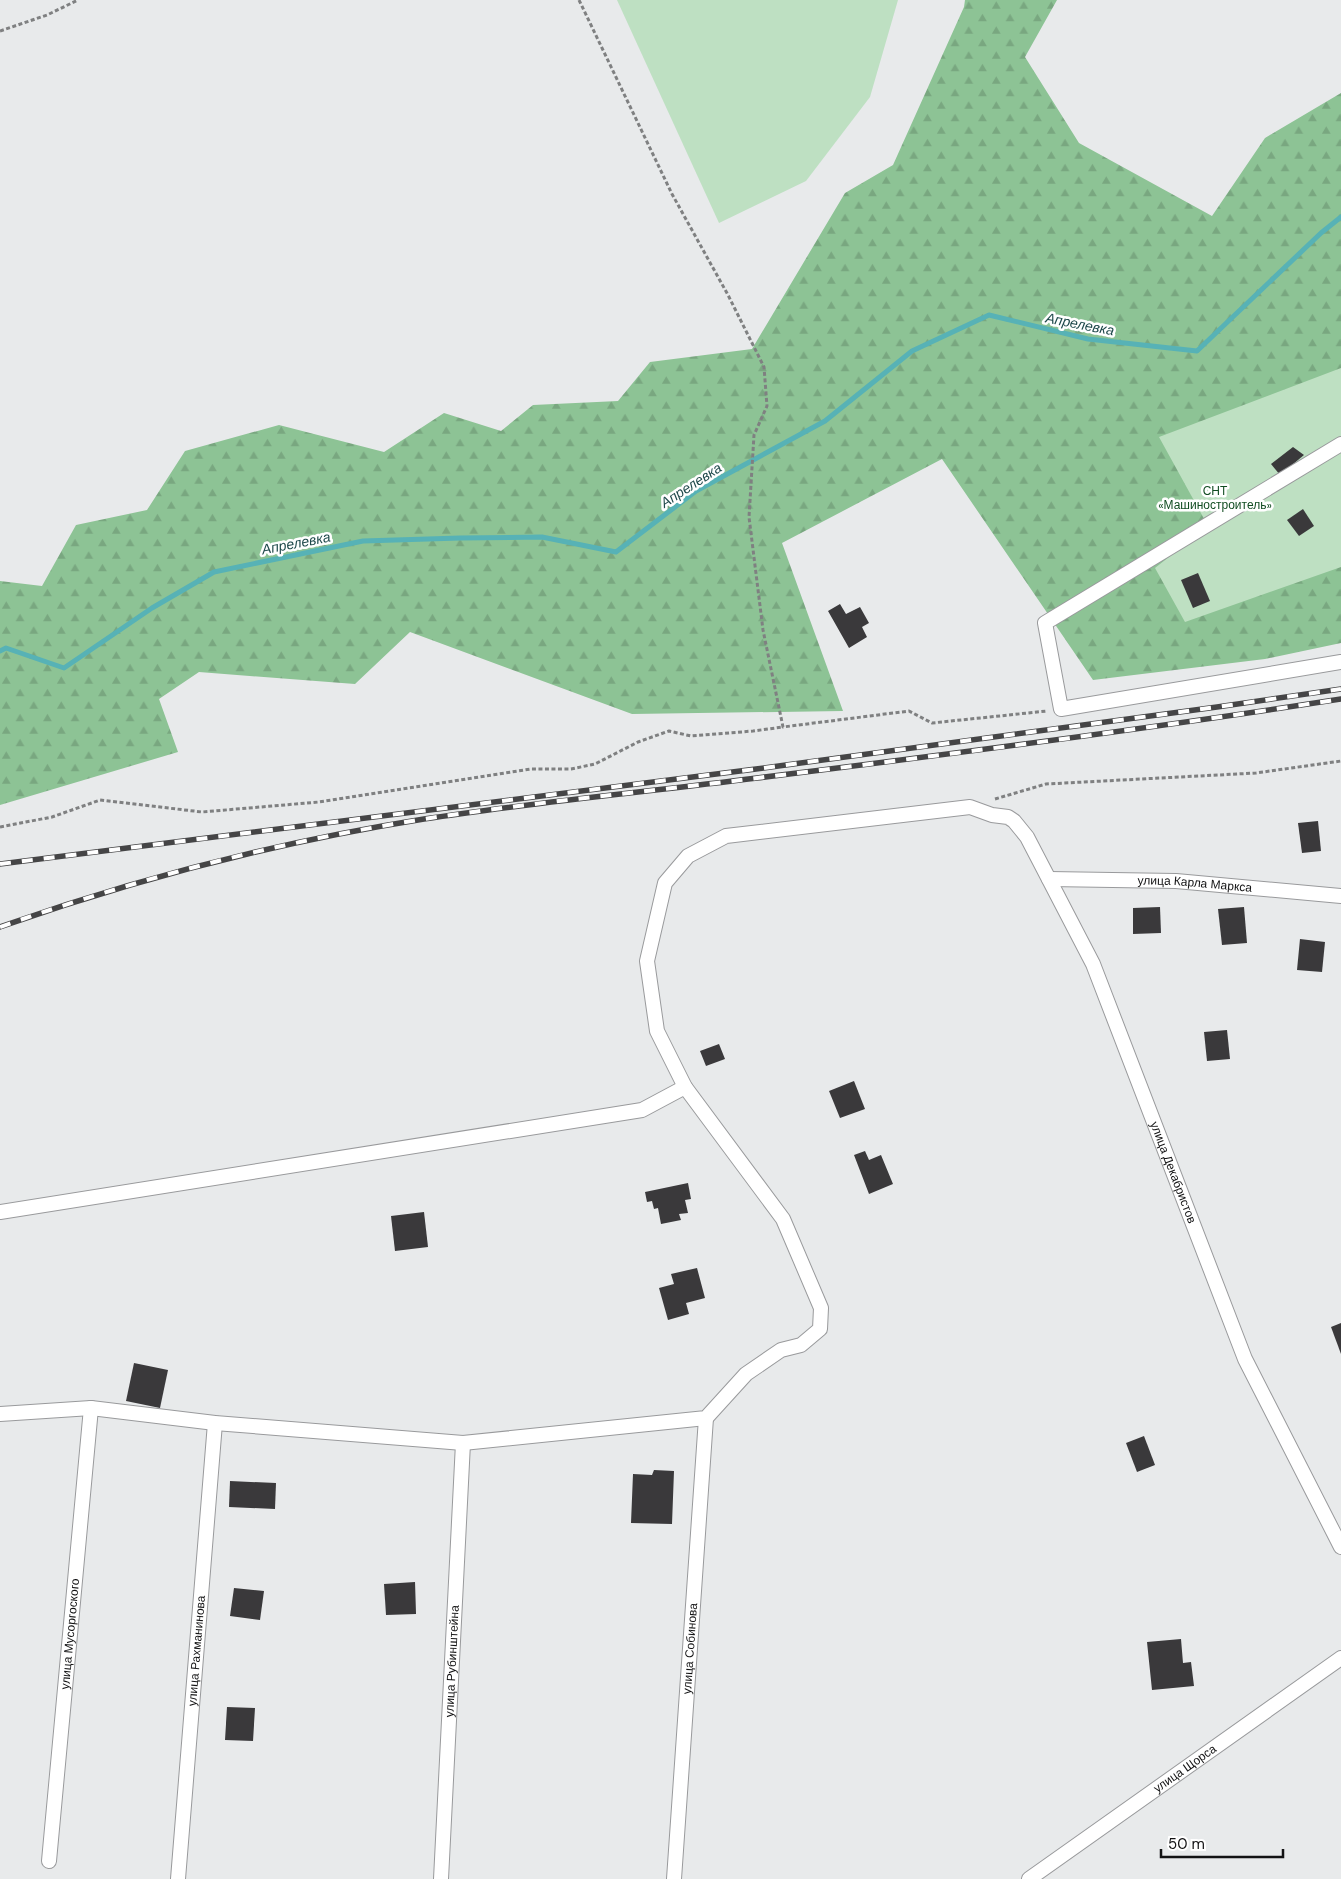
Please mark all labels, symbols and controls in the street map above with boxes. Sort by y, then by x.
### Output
water label: Апрелевка [1043,308,1116,340]
water label: Апрелевка [656,458,725,512]
park label: СНТ «Машиностроитель» [1158,483,1272,513]
water label: Апрелевка [259,527,332,559]
street label: улица Карла Маркса [1138,872,1253,896]
street label: улица Декабристов [1146,1119,1200,1226]
street label: улица Мусоргоского [57,1577,83,1690]
street label: улица Рахманинова [184,1594,209,1707]
street label: улица Собинова [679,1602,701,1695]
street label: улица Рубинштейна [441,1604,463,1718]
street label: улица Щорса [1150,1741,1220,1796]
scale bar [1161,1826,1284,1858]
text: 50 m [1168,1834,1205,1854]

